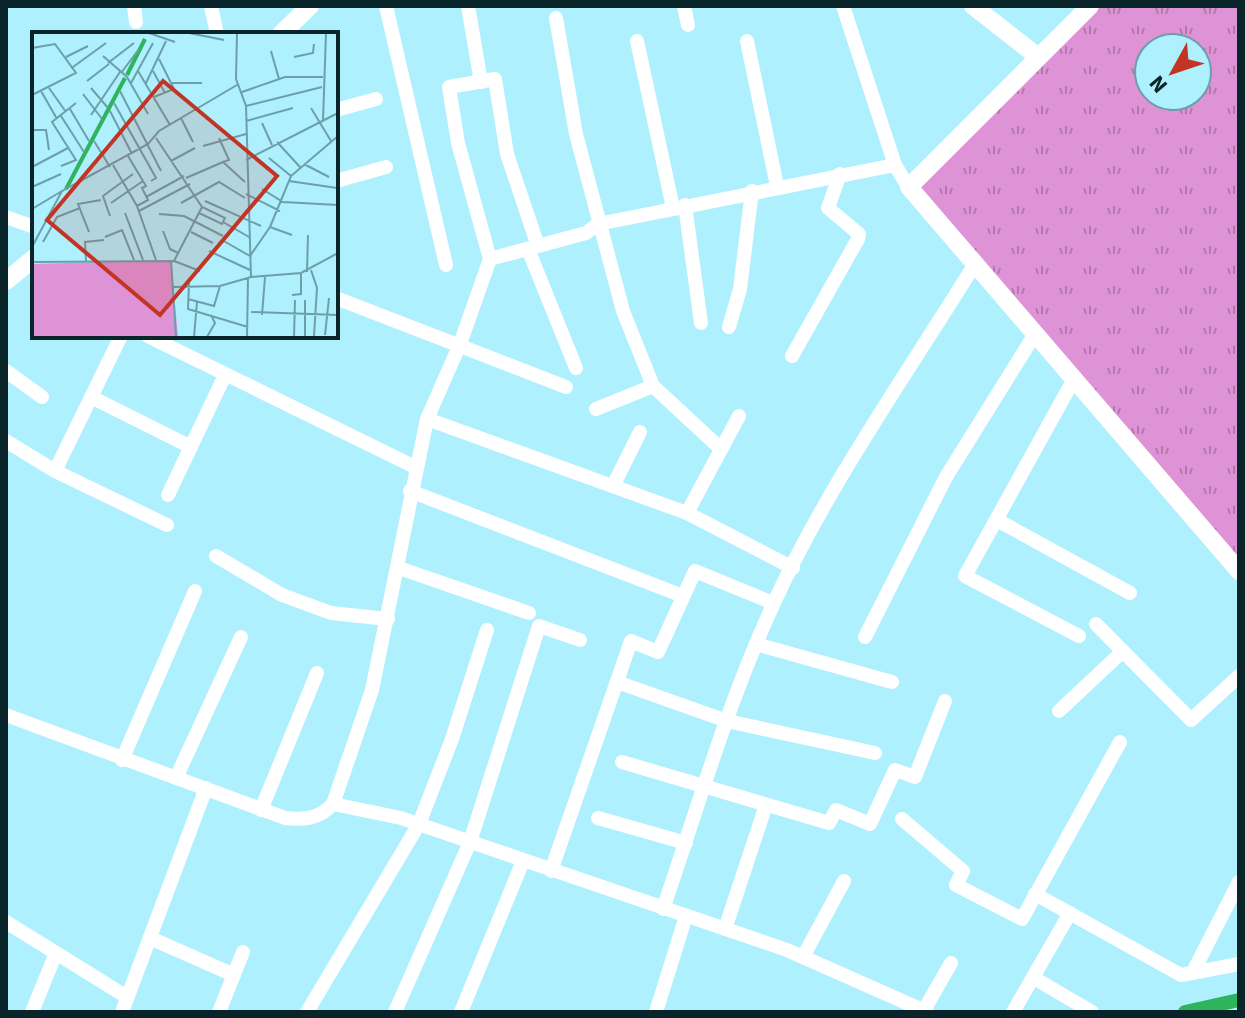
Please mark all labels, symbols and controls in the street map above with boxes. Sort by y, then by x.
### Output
inset map [32,32,338,338]
north arrow [1133,32,1213,112]
text: N [1141,68,1175,100]

